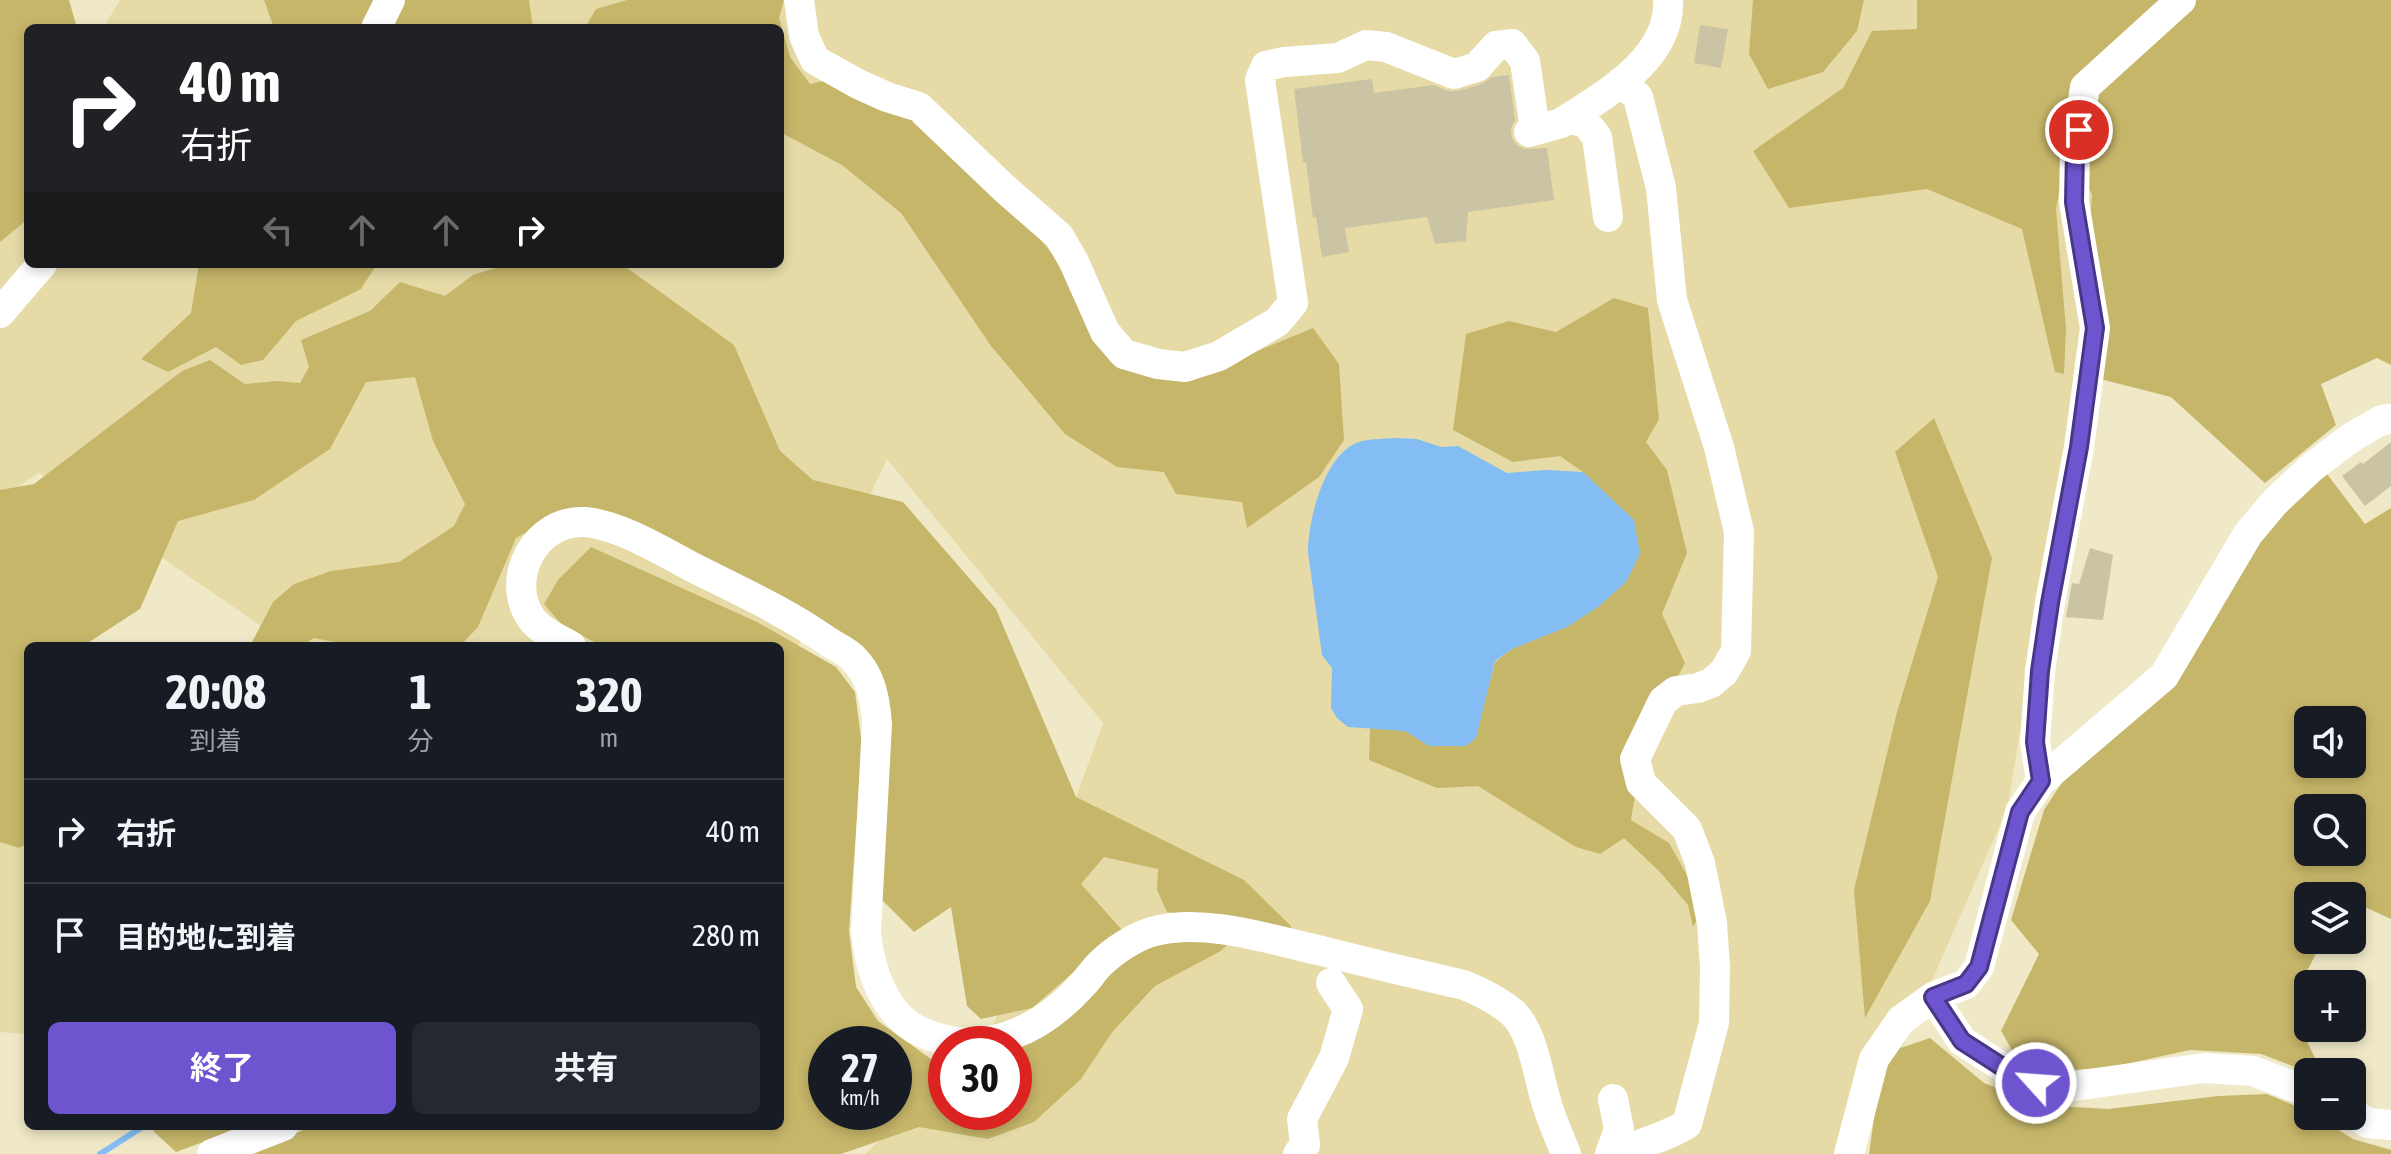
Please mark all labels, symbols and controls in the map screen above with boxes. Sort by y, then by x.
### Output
text: 40 m [180,50,281,114]
icon: right [48,56,152,160]
pin [2045,96,2113,164]
icon: arrive [2057,108,2101,152]
text: 右折 [180,124,252,166]
icon: left [256,208,300,252]
icon: ahead [340,208,384,252]
icon: ahead [424,208,468,252]
icon: right [508,208,552,252]
text: 20:08 [165,664,266,719]
text: 1 [409,664,432,719]
text: 320 [575,667,643,722]
map controls [2294,706,2366,1130]
button: sound [2294,706,2366,778]
text: m [599,723,618,753]
text: 到着 [190,726,242,756]
text: 分 [408,726,434,756]
button: search [2294,794,2366,866]
icon: right [48,809,92,853]
text: 40 m [706,814,760,848]
text: 右折 [116,816,176,850]
button: layers [2294,882,2366,954]
icon: arrive [48,913,92,957]
text: 280 m [692,918,760,952]
text: 目的地に到着 [116,920,296,954]
button: + [2294,970,2366,1042]
button: 終了 [48,1022,396,1114]
button: 共有 [412,1022,760,1114]
speed limit sign: 30 [928,1026,1032,1130]
position arrow [1994,1041,2078,1125]
text: 27 [841,1045,879,1090]
button: − [2294,1058,2366,1130]
text: km/h [840,1086,880,1109]

